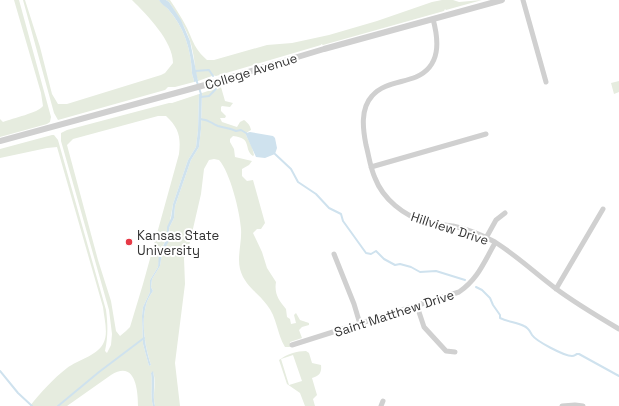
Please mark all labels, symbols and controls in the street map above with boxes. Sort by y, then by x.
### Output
street label: College Avenue [203,49,299,94]
street label: Hillview Drive [409,208,491,249]
place label: Kansas State University [137,227,219,259]
marker: Kansas State University [124,237,134,247]
street label: Saint Matthew Drive [332,286,456,341]

